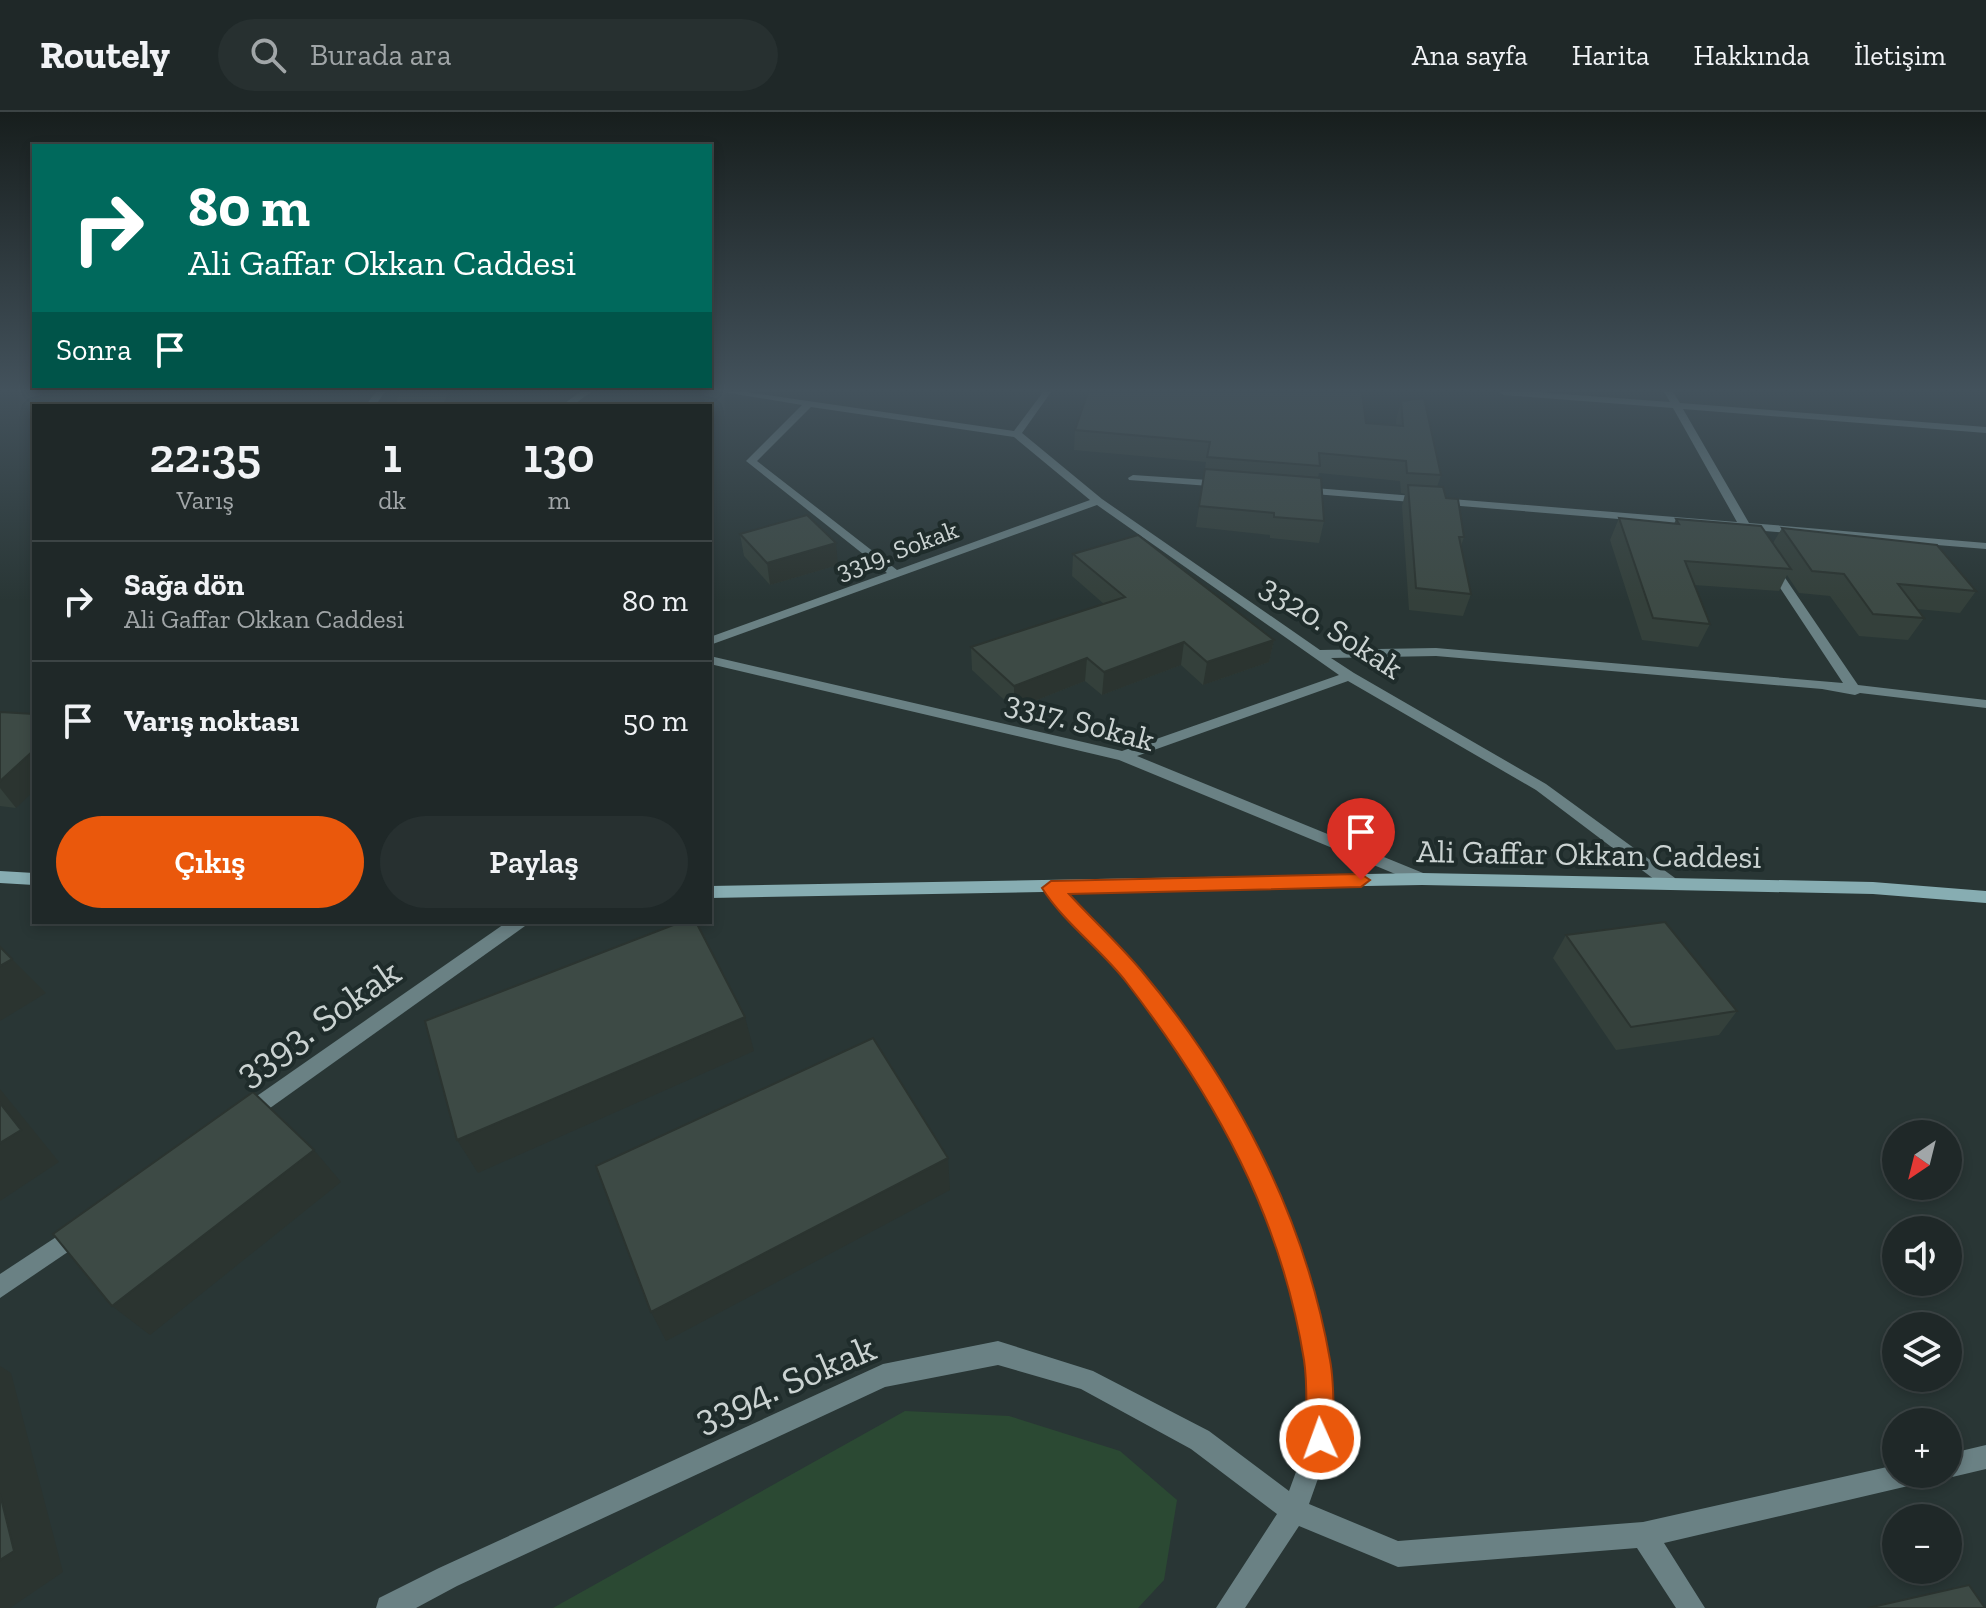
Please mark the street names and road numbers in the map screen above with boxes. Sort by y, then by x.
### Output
street label: 3319. Sokak [832,513,963,587]
street label: 3320. Sokak [1254,567,1411,687]
street label: 3317. Sokak [1001,683,1159,759]
street label: Ali Gaffar Okkan Caddesi [1416,832,1762,876]
street label: 3393. Sokak [227,948,409,1095]
street label: 3394. Sokak [688,1324,883,1442]

